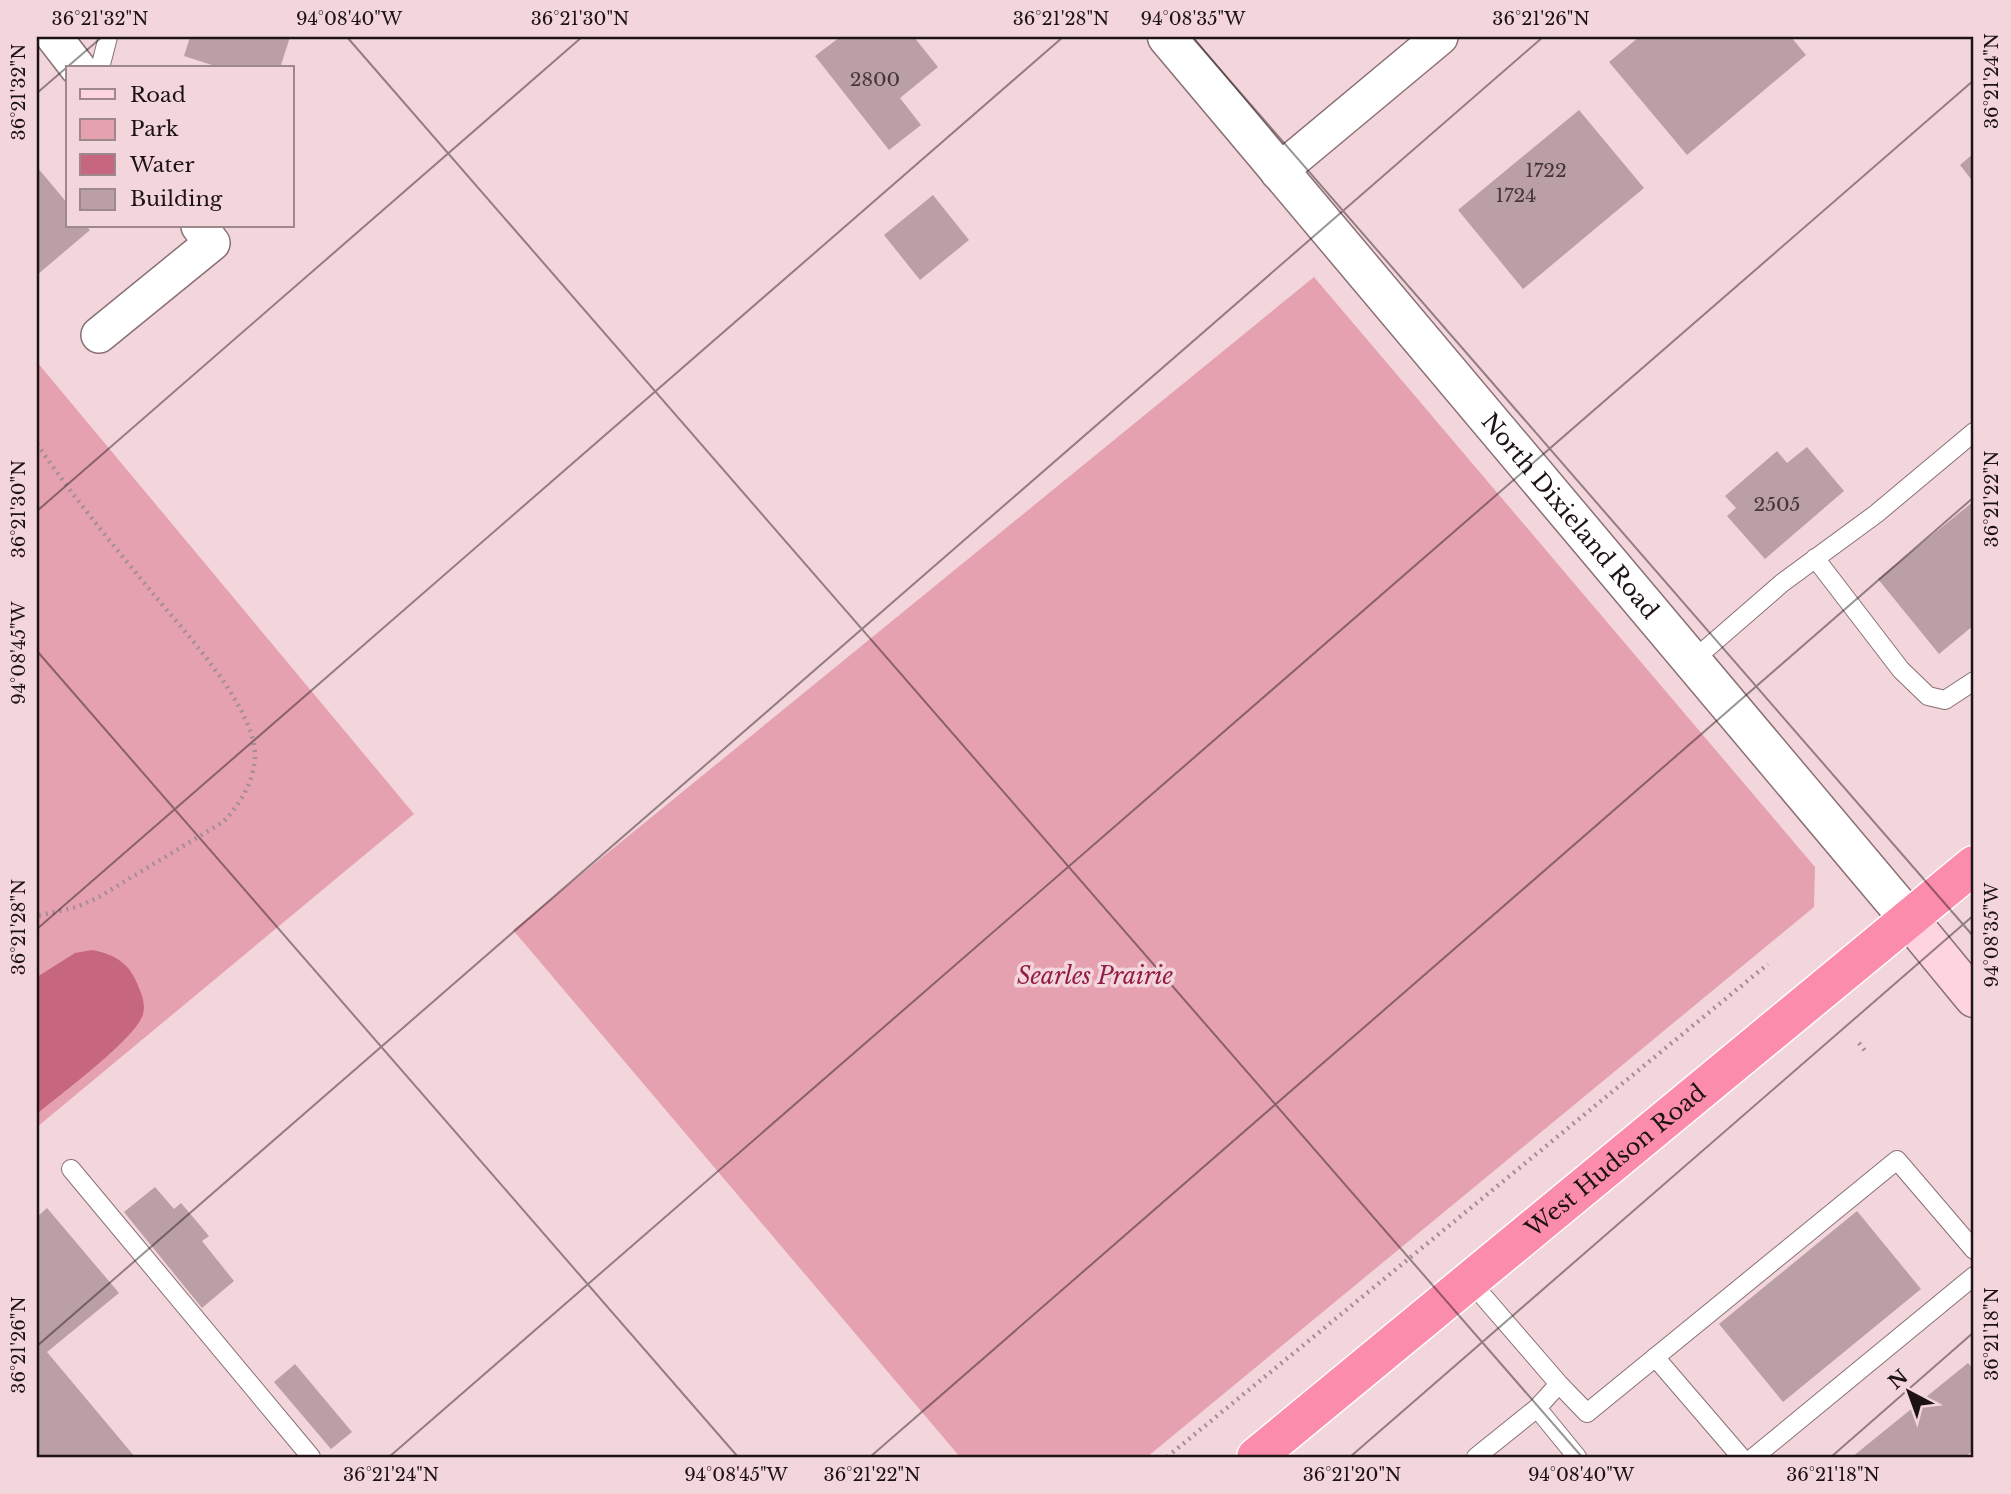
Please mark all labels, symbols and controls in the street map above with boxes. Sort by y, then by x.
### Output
text: 36°21'32"N [52,8,148,30]
text: 94°08'40"W [296,8,403,30]
text: 36°21'30"N [531,8,629,30]
text: 36°21'28"N [1013,8,1109,30]
text: 94°08'35"W [1141,8,1246,30]
text: 36°21'26"N [1492,8,1590,30]
text: 36°21'24"N [1981,33,2003,129]
text: 36°21'32"N [8,44,30,140]
legend [66,66,294,228]
house number: 2800 [850,68,900,91]
text: Road [130,82,186,108]
text: Park [130,116,179,142]
text: Water [129,152,194,178]
house number: 1722 [1525,159,1567,182]
house number: 1724 [1496,184,1536,207]
text: Building [130,186,223,212]
street label: North Dixieland Road [1476,408,1664,624]
text: 36°21'22"N [1981,451,2003,547]
text: 36°21'30"N [8,460,30,558]
house number: 2505 [1754,493,1800,516]
text: 94°08'45"W [8,600,30,705]
text: 36°21'28"N [8,879,30,975]
text: 94°08'35"W [1981,882,2003,987]
park label: Searles Prairie [1017,962,1173,990]
street label: West Hudson Road [1519,1078,1711,1244]
text: 36°21'18"N [1981,1287,2003,1381]
text: 36°21'26"N [8,1296,30,1394]
north arrow [1874,1358,1944,1428]
text: N [1884,1365,1913,1394]
text: 36°21'24"N [343,1464,439,1486]
text: 94°08'45"W [684,1464,789,1486]
text: 36°21'22"N [824,1464,920,1486]
text: 36°21'20"N [1303,1464,1401,1486]
text: 94°08'40"W [1528,1464,1635,1486]
text: 36°21'18"N [1786,1464,1880,1486]

